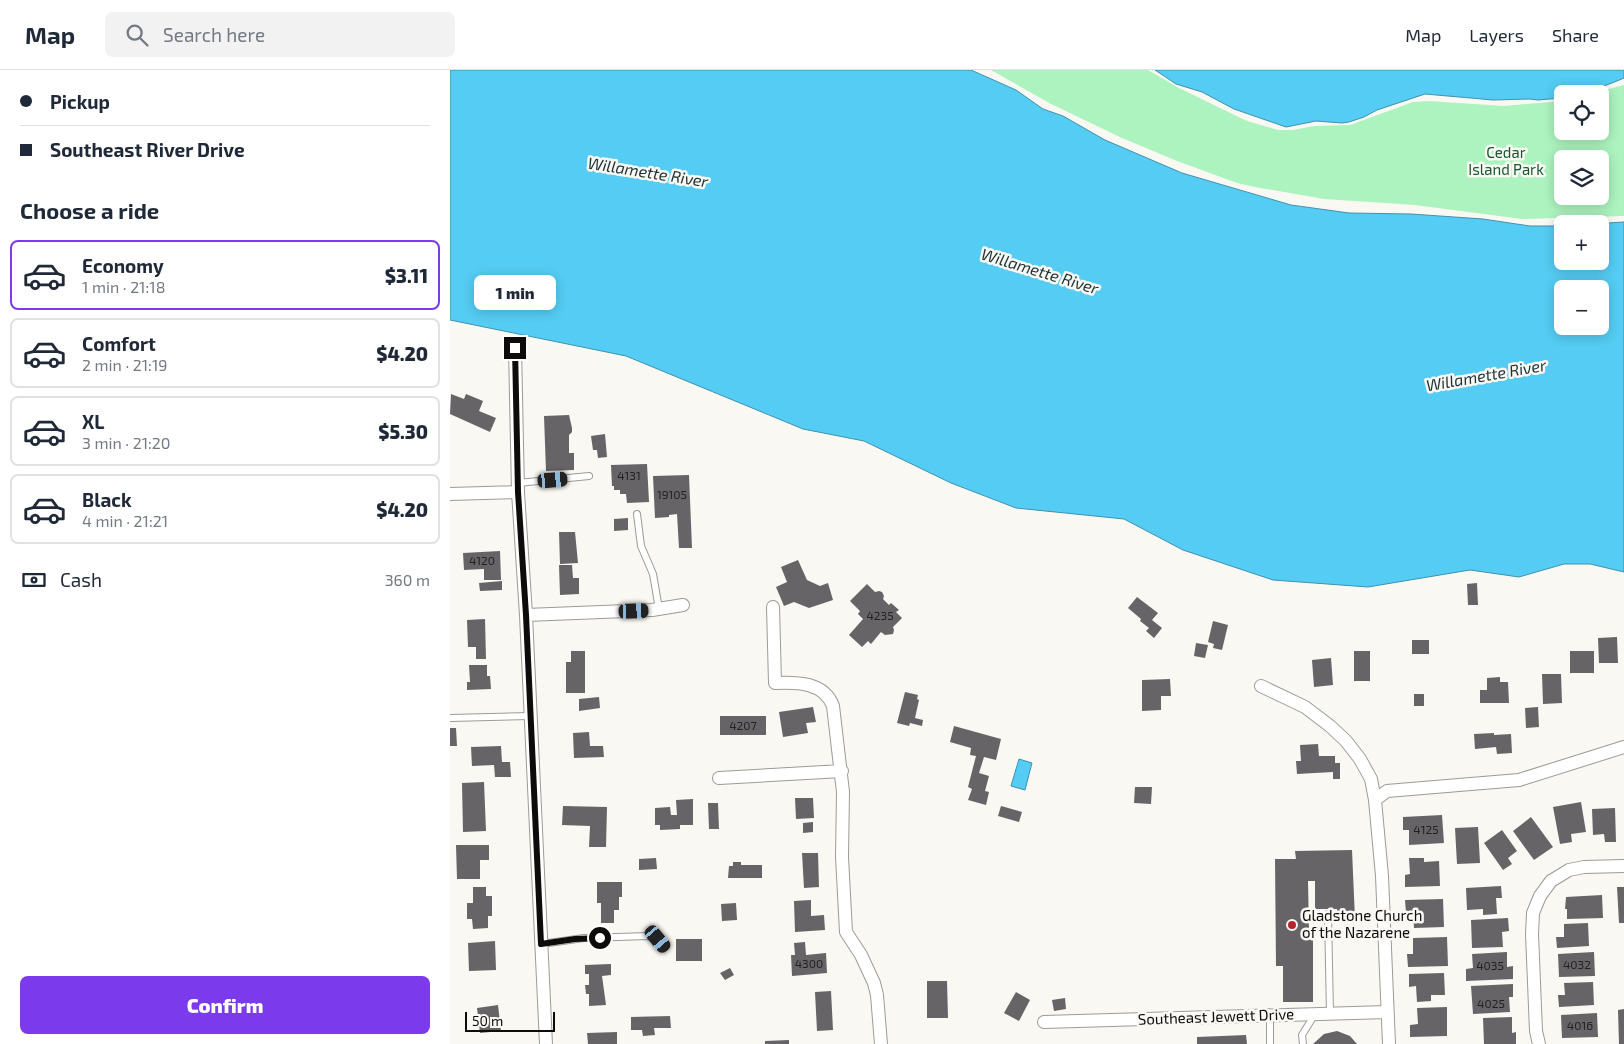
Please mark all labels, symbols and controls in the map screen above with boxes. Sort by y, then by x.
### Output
search box [105,12,455,57]
text: Map [25,20,75,49]
icon: search [123,21,151,49]
text: Search here [163,23,265,46]
text: Map [1405,24,1441,46]
text: Layers [1469,24,1524,46]
text: Share [1552,24,1599,46]
map controls [1554,85,1609,335]
button: locate [1554,85,1609,140]
text: Pickup [50,90,110,113]
text: Southeast River Drive [50,138,245,161]
park label: Cedar Island Park [1468,143,1544,178]
button: layers [1554,150,1609,205]
water label: Willamette River [587,153,710,190]
text: Choose a ride [20,197,159,223]
button: + [1554,215,1609,270]
water label: Willamette River [979,244,1102,298]
icon: car [22,253,67,298]
text: Economy [82,254,164,277]
text: $3.11 [385,264,428,287]
callout: 1 min [474,276,556,310]
text: 1 min · 21:18 [82,277,165,296]
button: − [1554,280,1609,335]
text: 1 min [495,283,535,302]
icon: car [22,331,67,376]
text: Comfort [82,332,156,355]
route end [504,337,526,359]
text: $4.20 [376,342,428,365]
water label: Willamette River [1424,354,1548,394]
text: 2 min · 21:19 [82,355,167,374]
icon: car [22,409,67,454]
text: XL [82,410,104,433]
text: $5.30 [378,420,428,443]
text: 3 min · 21:20 [82,433,170,452]
house number: 4131 [617,468,641,482]
car [537,471,568,489]
icon: car [22,487,67,532]
house number: 19105 [657,487,687,501]
text: Black [82,488,132,511]
text: $4.20 [376,498,428,521]
text: 4 min · 21:21 [82,511,168,530]
house number: 4120 [469,553,495,567]
icon: cash [20,566,48,594]
text: Cash [60,568,102,591]
text: 360 m [385,570,430,589]
car [618,603,649,619]
house number: 4235 [866,608,894,622]
house number: 4207 [729,718,757,732]
house number: 4125 [1413,822,1439,836]
place label: Gladstone Church of the Nazarene [1302,906,1422,941]
marker: Gladstone Church of the Nazarene [1286,919,1298,931]
car [642,923,673,955]
route start [589,927,611,949]
house number: 4300 [795,956,823,970]
house number: 4032 [1563,957,1591,971]
house number: 4035 [1476,958,1504,972]
button: Confirm [20,976,430,1034]
house number: 4025 [1477,996,1505,1010]
street label: Southeast Jewett Drive [1137,1004,1294,1028]
scale bar [465,1009,555,1032]
text: 50 m [472,1012,503,1029]
house number: 4016 [1567,1018,1593,1032]

